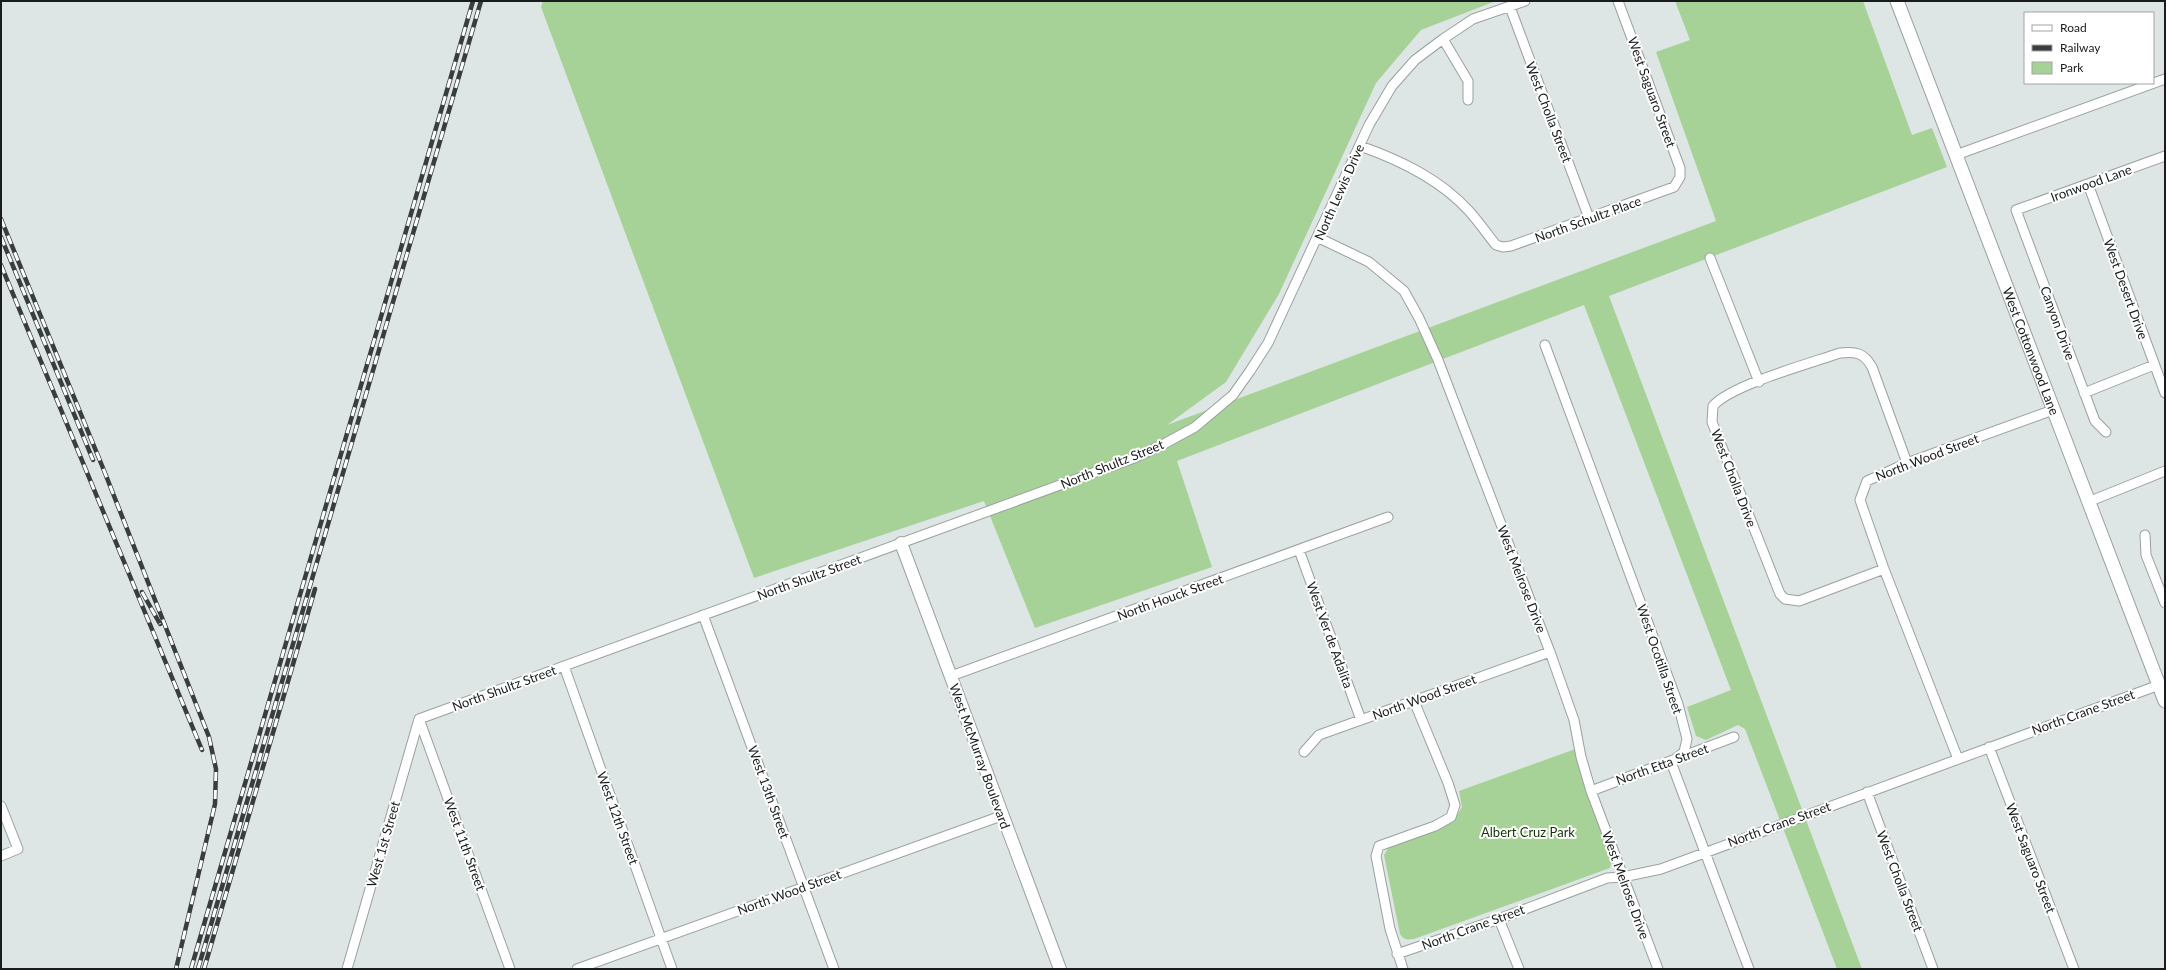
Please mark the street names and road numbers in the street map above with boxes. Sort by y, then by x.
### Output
street label: West Saguaro Street [1625,35,1680,150]
street label: West Cholla Street [1522,59,1576,165]
street label: North Lewis Drive [1311,141,1367,242]
street label: Ironwood Lane [2048,161,2134,205]
street label: North Schultz Place [1533,192,1643,246]
street label: West Desert Drive [2100,236,2152,342]
street label: Canyon Drive [2037,284,2079,362]
street label: West Cottonwood Lane [1999,285,2063,417]
street label: West Cholla Drive [1708,427,1760,529]
street label: North Wood Street [1873,430,1981,484]
street label: North Shultz Street [1058,436,1166,492]
street label: West Melrose Drive [1494,523,1550,635]
street label: North Shultz Street [755,551,864,603]
street label: North Houck Street [1115,570,1226,624]
street label: West Ver de Adalita [1303,580,1357,690]
street label: West Ocotilla Street [1634,602,1686,716]
street label: North Shultz Street [450,662,559,714]
street label: North Wood Street [1370,671,1478,723]
street label: West McMurray Boulevard [946,681,1014,831]
street label: North Crane Street [2029,686,2137,738]
street label: North Etta Street [1614,740,1711,788]
street label: West 13th Street [745,743,793,841]
street label: West 12th Street [594,769,642,867]
street label: West 11th Street [441,795,489,893]
street label: North Crane Street [1725,798,1833,850]
street label: West 1st Street [363,799,403,889]
street label: West Saguaro Street [2003,801,2059,916]
street label: West Cholla Street [1873,828,1927,934]
street label: West Melrose Drive [1599,829,1653,941]
street label: North Wood Street [735,866,843,918]
street label: North Crane Street [1419,901,1527,953]

